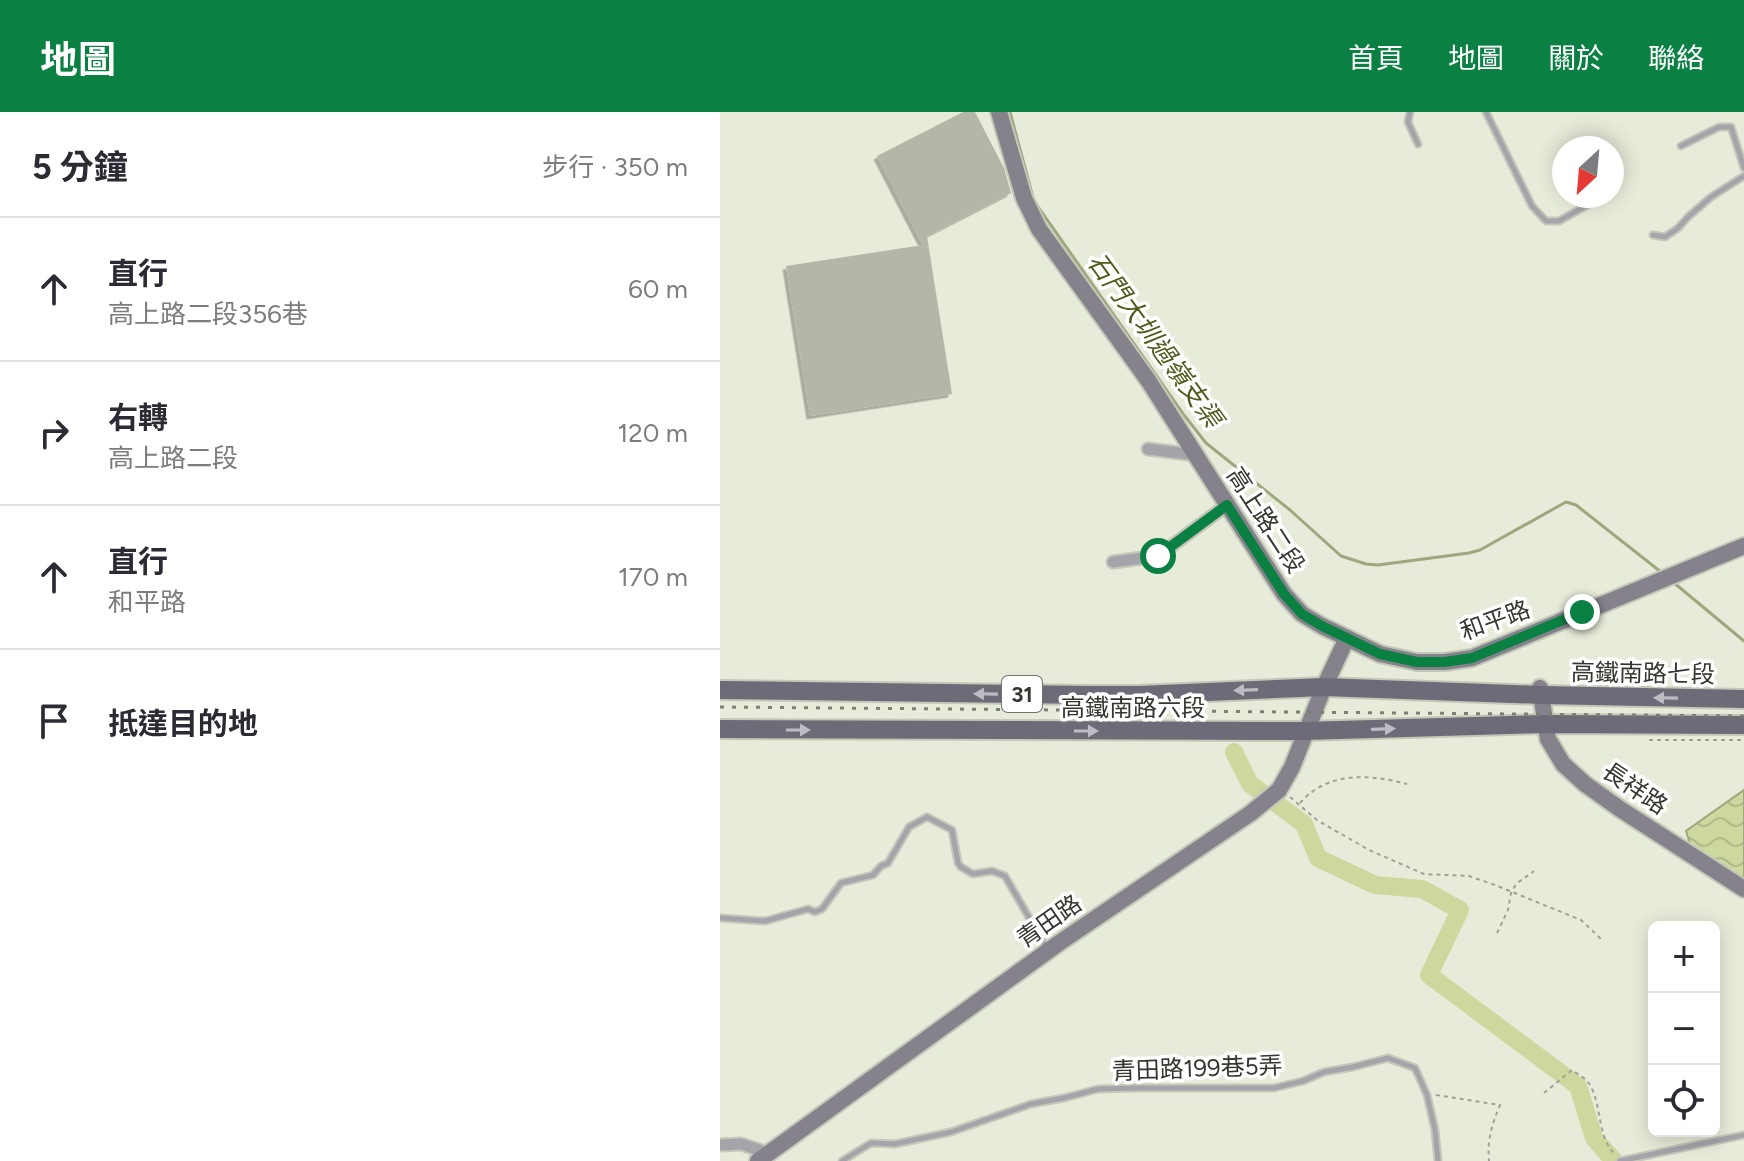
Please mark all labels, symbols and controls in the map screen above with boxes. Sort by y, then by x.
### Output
text: 地圖 [40,37,116,83]
text: 首頁 [1348,41,1404,75]
text: 地圖 [1448,41,1504,75]
text: 關於 [1548,41,1604,75]
text: 聯絡 [1648,41,1704,75]
north arrow [1552,136,1624,208]
text: 5 分鐘 [32,147,128,188]
text: 步行 · 350 m [542,151,688,183]
water label: 石門大圳過嶺支渠 [1081,246,1231,437]
text: 直行 [108,255,168,292]
icon: ahead [32,267,76,311]
text: 60 m [628,273,688,305]
text: 高上路二段356巷 [108,298,308,330]
text: 右轉 [108,399,168,436]
icon: right [32,411,76,455]
text: 120 m [618,417,688,449]
text: 高上路二段 [108,442,238,474]
street label: 高上路二段 [1221,462,1311,578]
route start [1140,538,1176,574]
text: 直行 [108,543,168,580]
icon: ahead [32,555,76,599]
text: 170 m [618,561,688,593]
text: 和平路 [108,586,186,618]
street label: 和平路 [1456,594,1534,646]
route end [1564,594,1600,630]
street label: 高鐵南路七段 [1571,657,1715,689]
road number: 31 [1002,676,1042,712]
one-way arrow [1233,684,1258,697]
one-way arrow [973,687,998,700]
one-way arrow [1653,691,1678,704]
street label: 高鐵南路六段 [1061,693,1205,722]
icon: arrive [32,699,76,743]
text: 抵達目的地 [108,705,258,742]
one-way arrow [1371,723,1396,735]
one-way arrow [786,724,811,736]
one-way arrow [1074,725,1099,737]
street label: 長祥路 [1597,756,1673,820]
street label: 青田路 [1011,888,1087,954]
map controls [1648,921,1720,1137]
button: + [1648,921,1720,993]
button: − [1648,993,1720,1065]
street label: 青田路199巷5弄 [1111,1051,1283,1085]
button: locate [1648,1065,1720,1137]

